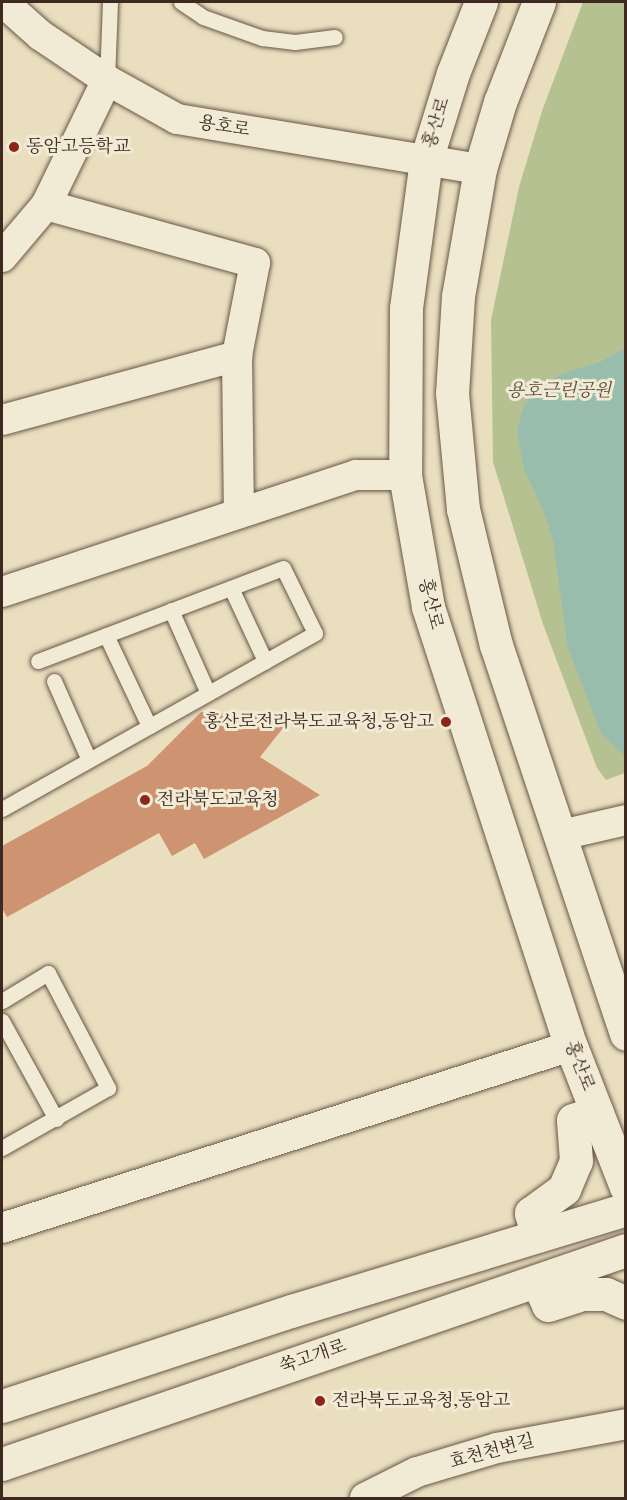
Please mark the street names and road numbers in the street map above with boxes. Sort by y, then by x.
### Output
street label: 홍산로 [419,95,455,151]
street label: 용호로 [197,112,251,142]
street label: 홍산로 [413,576,447,632]
street label: 홍산로 [560,1038,598,1094]
street label: 쑥고개로 [277,1335,349,1379]
street label: 효천천변길 [447,1430,537,1474]

